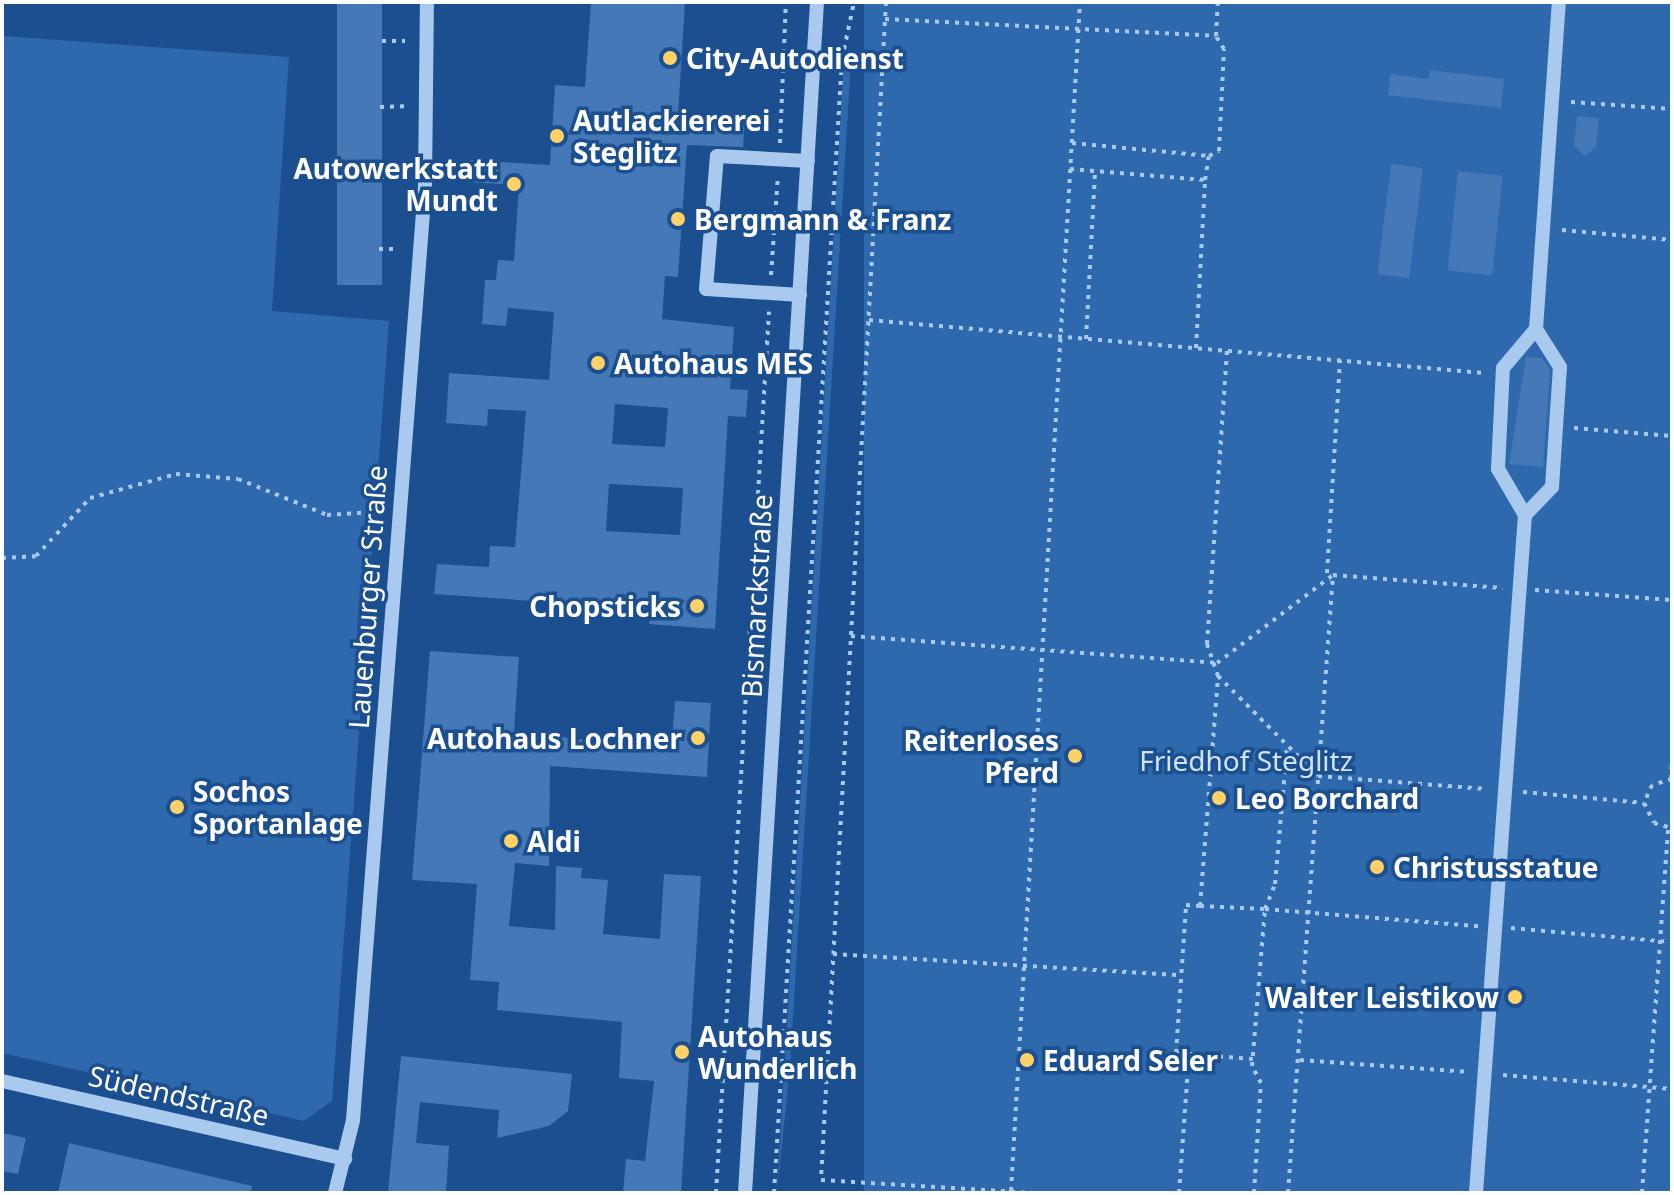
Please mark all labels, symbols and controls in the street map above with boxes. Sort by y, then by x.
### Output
place label: City-Autodienst [686,41,904,75]
marker: City-Autodienst [661,49,679,67]
place label: Autlackiererei Steglitz [573,103,770,169]
marker: Autlackiererei Steglitz [548,127,566,145]
place label: Autowerkstatt Mundt [293,151,498,217]
marker: Autowerkstatt Mundt [505,175,523,193]
place label: Bergmann & Franz [694,202,951,236]
marker: Bergmann & Franz [669,210,687,228]
place label: Autohaus MES [614,346,813,380]
marker: Autohaus MES [589,354,607,372]
street label: Lauenburger Straße [341,464,393,730]
street label: Bismarckstraße [734,493,778,699]
place label: Chopsticks [529,589,681,623]
marker: Chopsticks [688,597,706,615]
place label: Autohaus Lochner [427,721,682,755]
place label: Reiterloses Pferd [903,723,1059,789]
marker: Autohaus Lochner [689,729,707,747]
park label: Friedhof Steglitz [1139,743,1353,777]
marker: Reiterloses Pferd [1066,747,1084,765]
place label: Sochos Sportanlage [193,774,363,840]
place label: Leo Borchard [1235,781,1419,815]
marker: Leo Borchard [1210,789,1228,807]
marker: Sochos Sportanlage [168,798,186,816]
place label: Aldi [527,824,581,858]
marker: Aldi [502,832,520,850]
place label: Christusstatue [1393,850,1599,884]
marker: Christusstatue [1368,858,1386,876]
place label: Walter Leistikow [1265,980,1499,1014]
marker: Walter Leistikow [1506,988,1524,1006]
place label: Autohaus Wunderlich [698,1019,857,1085]
marker: Autohaus Wunderlich [673,1043,691,1061]
place label: Eduard Seler [1043,1043,1218,1077]
marker: Eduard Seler [1018,1051,1036,1069]
street label: Südendstraße [86,1058,272,1132]

